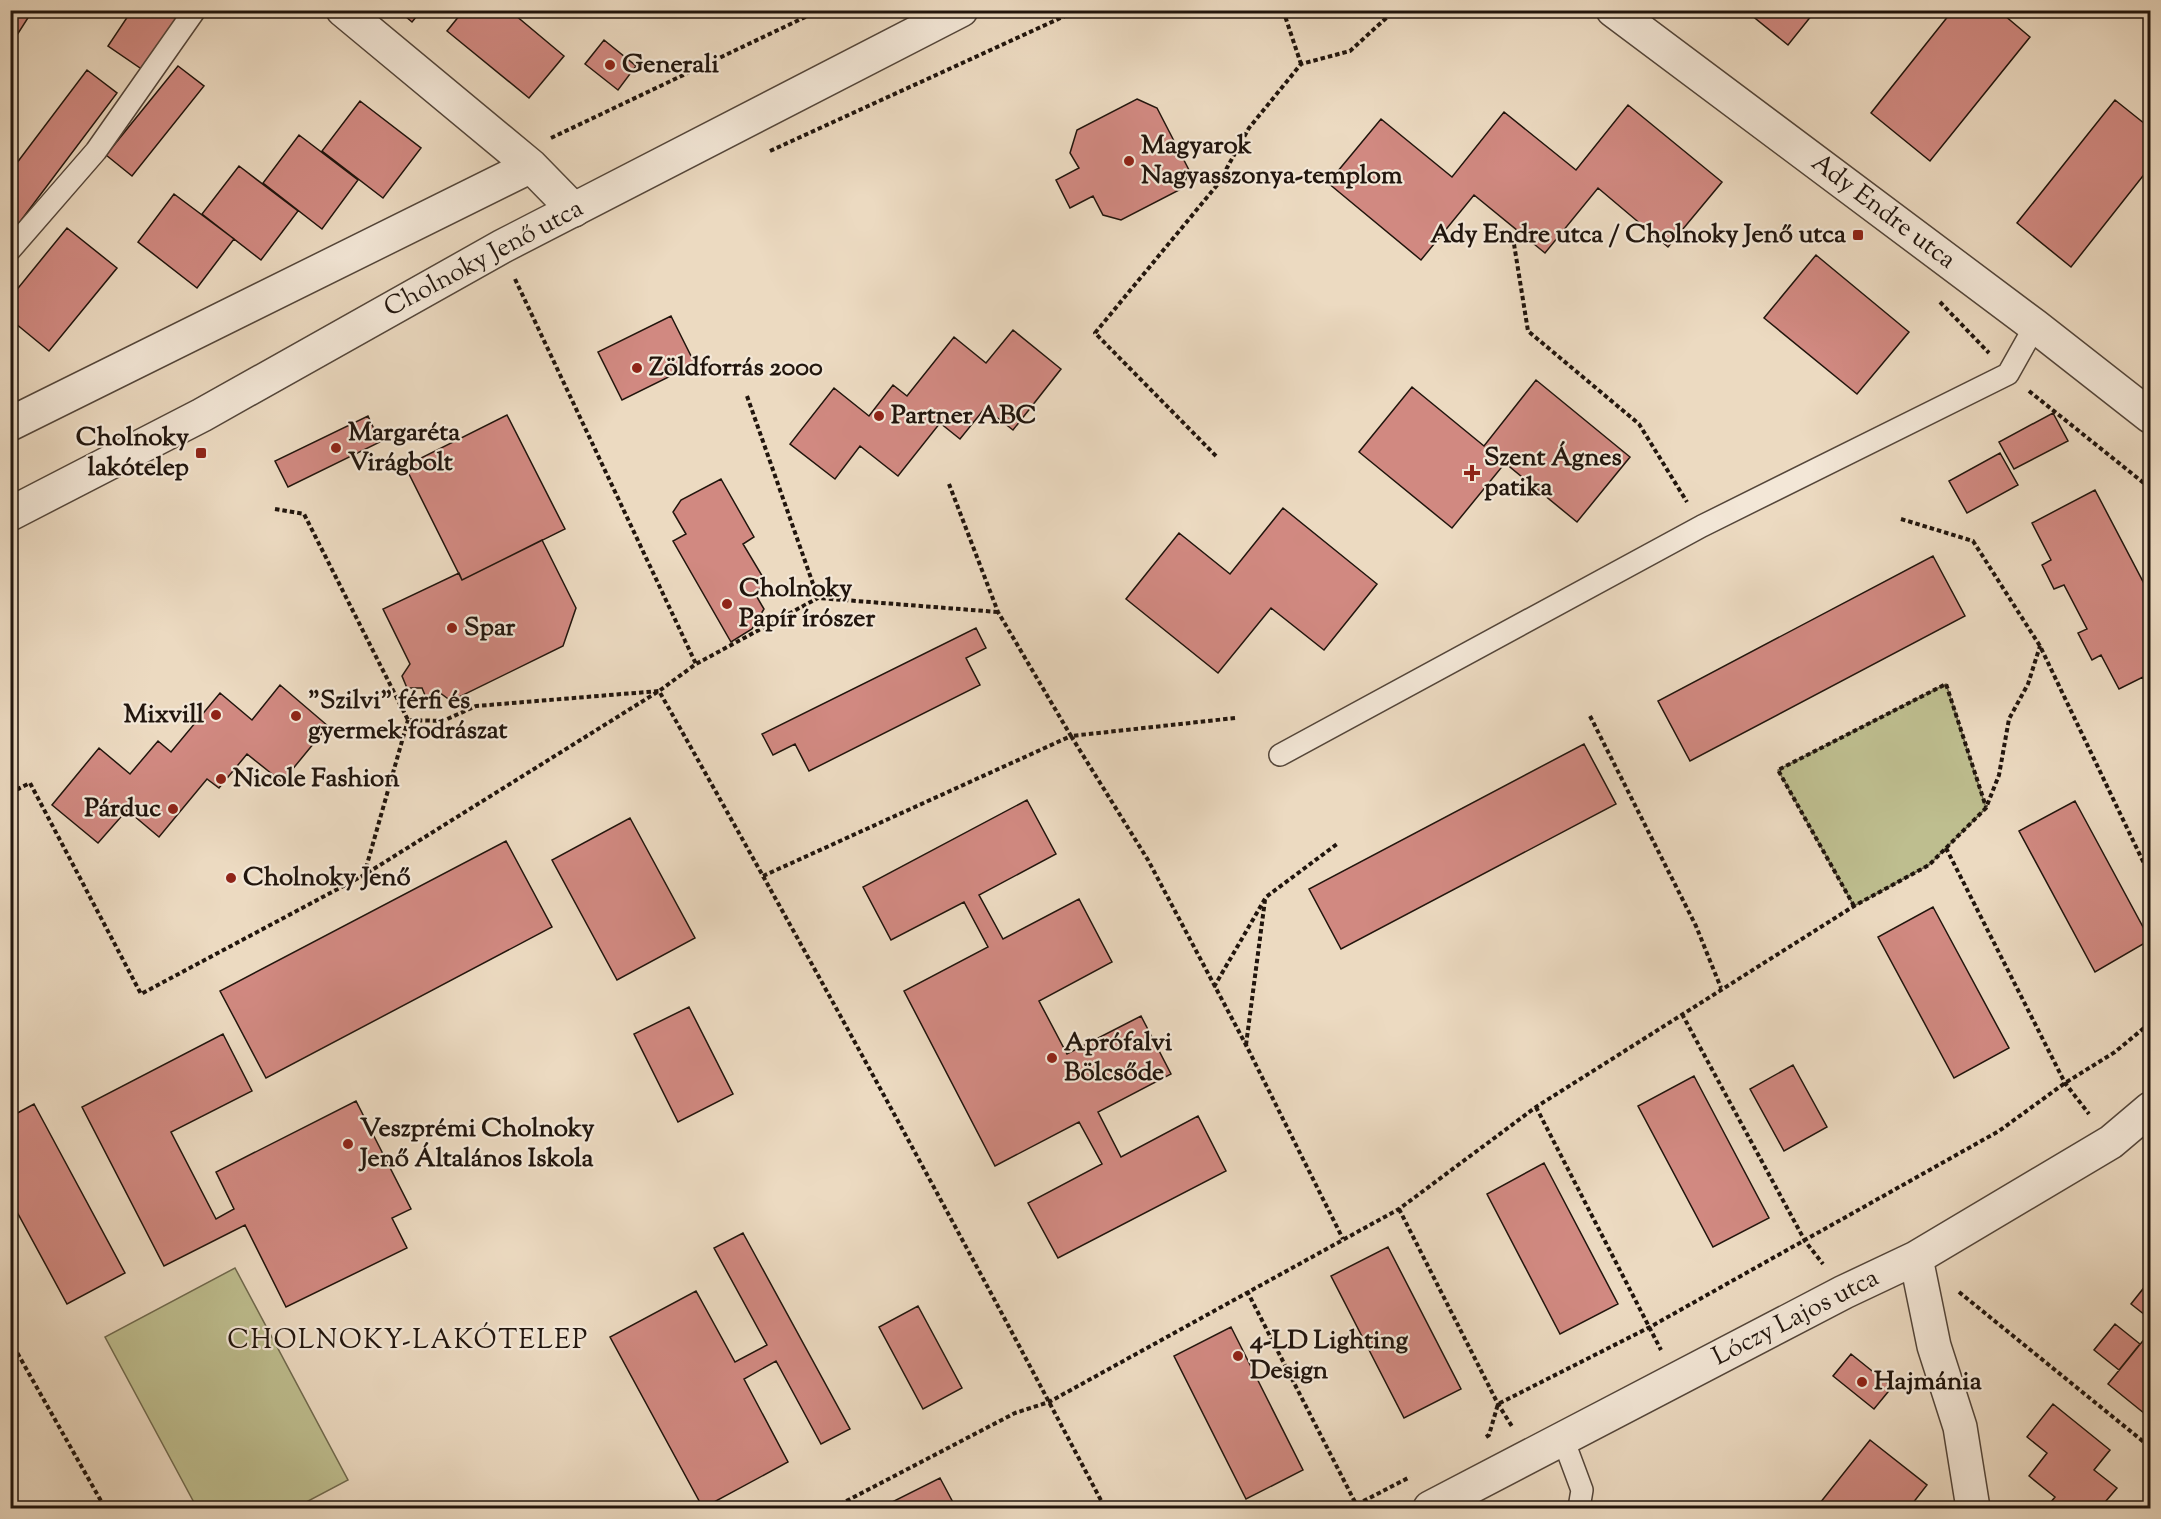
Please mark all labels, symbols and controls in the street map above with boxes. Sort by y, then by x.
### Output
place label: Generali [622,47,720,84]
marker: Generali [603,58,617,72]
place label: Magyarok Nagyasszonya-templom [1141,128,1403,195]
street label: Ady Endre utca [1803,145,1963,279]
marker: Magyarok Nagyasszonya-templom [1122,154,1136,168]
street label: Cholnoky Jenő utca [378,191,590,327]
place label: Ady Endre utca / Cholnoky Jenő utca [1430,217,1846,254]
marker: Ady Endre utca / Cholnoky Jenő utca [1851,228,1865,242]
place label: Zöldforrás 2000 [649,350,823,387]
marker: Zöldforrás 2000 [630,361,644,375]
place label: Partner ABC [891,398,1037,435]
marker: Partner ABC [872,409,886,423]
place label: Margaréta Virágbolt [348,415,460,482]
place label: Cholnoky lakótelep [76,420,189,487]
place label: Szent Ágnes patika [1484,440,1622,507]
marker: Margaréta Virágbolt [329,441,343,455]
marker: Cholnoky lakótelep [194,446,208,460]
marker: Szent Ágnes patika [1465,466,1479,480]
place label: Cholnoky Papír írószer [739,571,875,638]
marker: Cholnoky Papír írószer [720,597,734,611]
place label: Spar [464,610,516,647]
marker: Spar [445,621,459,635]
place label: "Szilvi" férfi és gyermek fodrászat [308,683,508,750]
place label: Mixvill [124,697,205,734]
marker: Mixvill [209,708,223,722]
marker: "Szilvi" férfi és gyermek fodrászat [289,709,303,723]
place label: Nicole Fashion [233,761,400,798]
marker: Nicole Fashion [214,772,228,786]
place label: Párduc [84,791,161,828]
marker: Párduc [166,802,180,816]
place label: Cholnoky Jenő [243,860,411,897]
marker: Cholnoky Jenő [224,871,238,885]
place label: Aprófalvi Bölcsőde [1064,1025,1173,1092]
marker: Aprófalvi Bölcsőde [1045,1051,1059,1065]
place label: Veszprémi Cholnoky Jenő Általános Iskola [358,1111,595,1178]
marker: Veszprémi Cholnoky Jenő Általános Iskola [341,1137,355,1151]
street label: Lóczy Lajos utca [1706,1260,1886,1376]
district label: CHOLNOKY-LAKÓTELEP [227,1322,589,1361]
place label: 4-LD Lighting Design [1249,1323,1409,1390]
marker: 4-LD Lighting Design [1231,1349,1245,1363]
place label: Hajmánia [1874,1364,1982,1401]
marker: Hajmánia [1855,1375,1869,1389]

